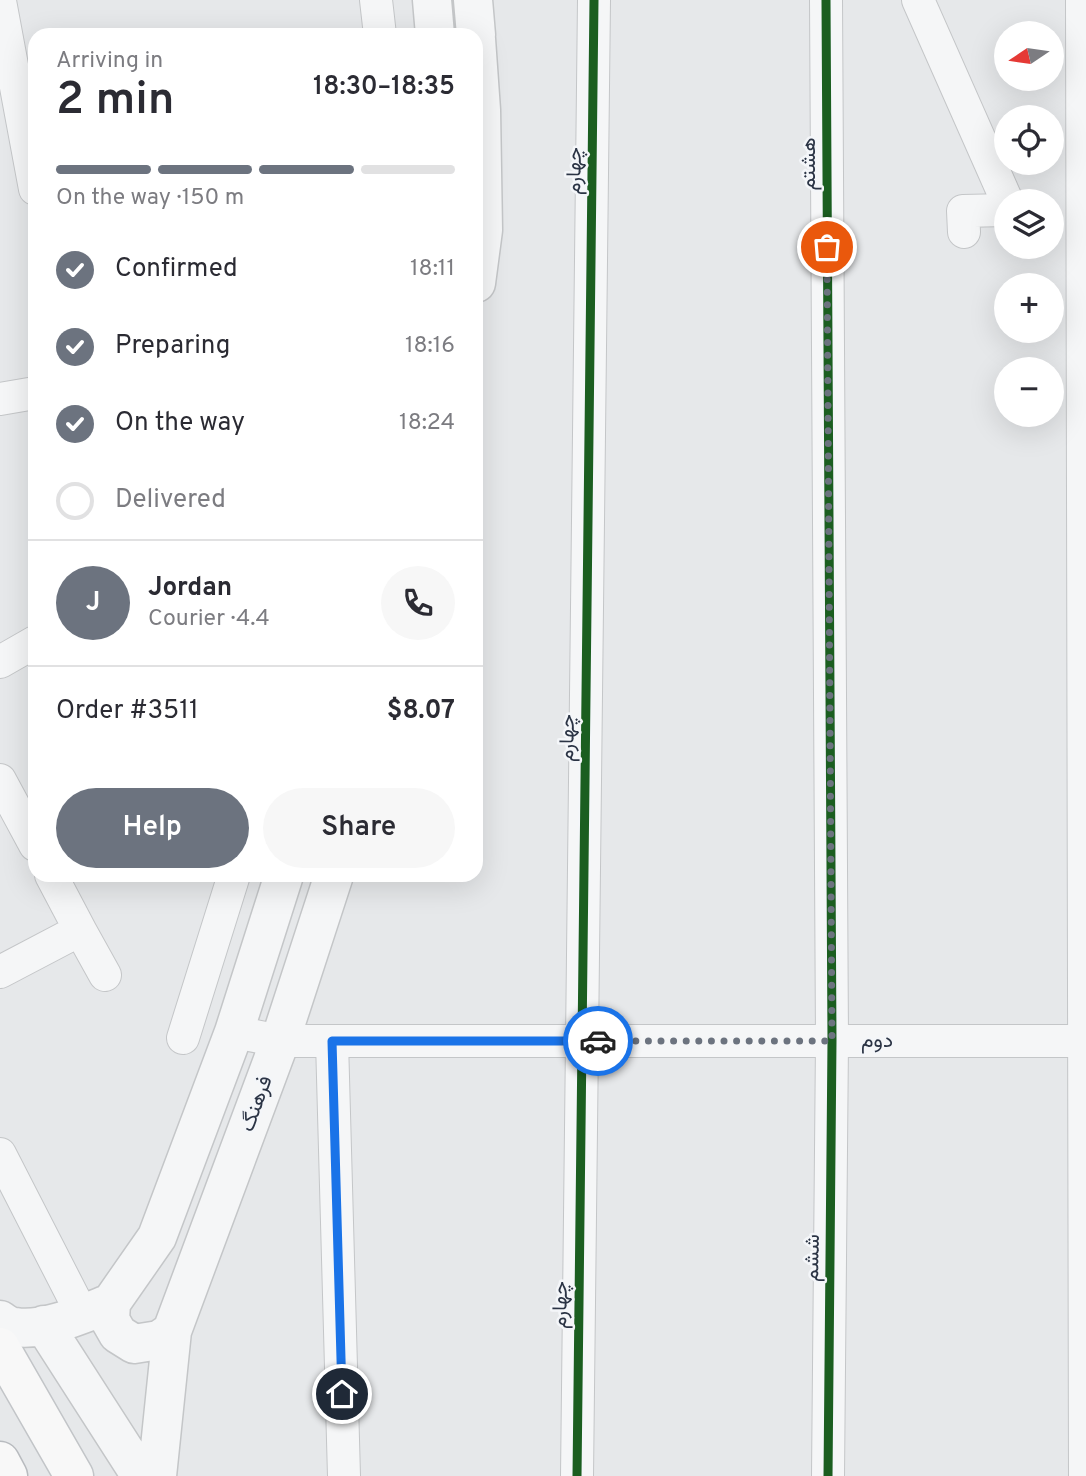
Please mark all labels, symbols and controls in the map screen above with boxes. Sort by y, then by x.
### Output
north arrow [994,21,1064,91]
map controls [994,21,1064,427]
text: Arriving in [56,47,163,76]
text: 18:30–18:35 [313,71,455,104]
text: 2 min [56,72,175,131]
button: locate [994,105,1064,175]
street label: هشتم [796,137,823,191]
street label: چهارم [561,147,589,195]
text: On the way · 150 m [56,184,244,213]
button: layers [994,189,1064,259]
pin [797,217,857,277]
icon: bag [808,228,846,266]
icon: check [56,251,94,289]
text: Confirmed [115,253,238,286]
text: 18:11 [410,255,455,284]
button: + [994,273,1064,343]
icon: check [56,328,94,366]
text: Preparing [115,330,230,363]
text: 18:16 [405,332,455,361]
button: − [994,357,1064,427]
icon: check [56,405,94,443]
text: On the way [115,407,245,440]
text: 18:24 [399,409,455,438]
text: Delivered [115,484,226,517]
button: phone [381,566,455,640]
text: Jordan [148,572,232,605]
text: J [86,587,100,620]
text: Courier · 4.4 [148,605,270,634]
text: Order #3511 [56,695,199,728]
text: $8.07 [387,695,455,728]
street label: چهارم [554,714,582,762]
button: Help [56,788,249,868]
button: Share [263,788,455,868]
courier [563,1006,633,1076]
icon: car [579,1022,617,1060]
street label: دوم [861,1028,893,1055]
street label: فرهنگ [234,1072,280,1136]
street label: ششم [799,1234,827,1282]
street label: چهارم [547,1281,575,1329]
pin [312,1364,372,1424]
icon: home [323,1375,361,1413]

